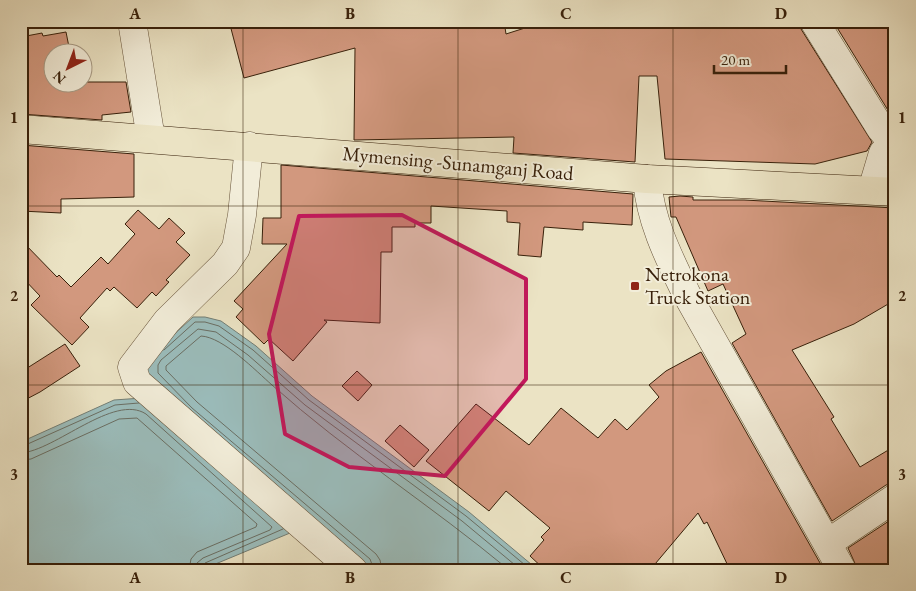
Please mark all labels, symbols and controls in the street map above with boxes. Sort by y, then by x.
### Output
text: A [128,3,141,24]
text: B [345,3,355,24]
text: C [560,3,572,24]
text: D [775,3,787,24]
north arrow [42,42,92,92]
scale bar [714,42,786,74]
text: 20 m [721,50,750,69]
text: N [49,67,70,88]
text: 1 [10,107,18,128]
text: 1 [898,107,906,128]
street label: Mymensing -Sunamganj Road [342,140,575,186]
place label: Netrokona Truck Station [645,261,751,310]
marker: Netrokona Truck Station [629,280,641,292]
text: 2 [10,285,19,306]
text: 2 [898,285,907,306]
text: 3 [10,464,18,485]
text: 3 [898,464,906,485]
text: A [128,567,141,588]
text: B [345,567,355,588]
text: C [560,567,572,588]
text: D [775,567,787,588]

